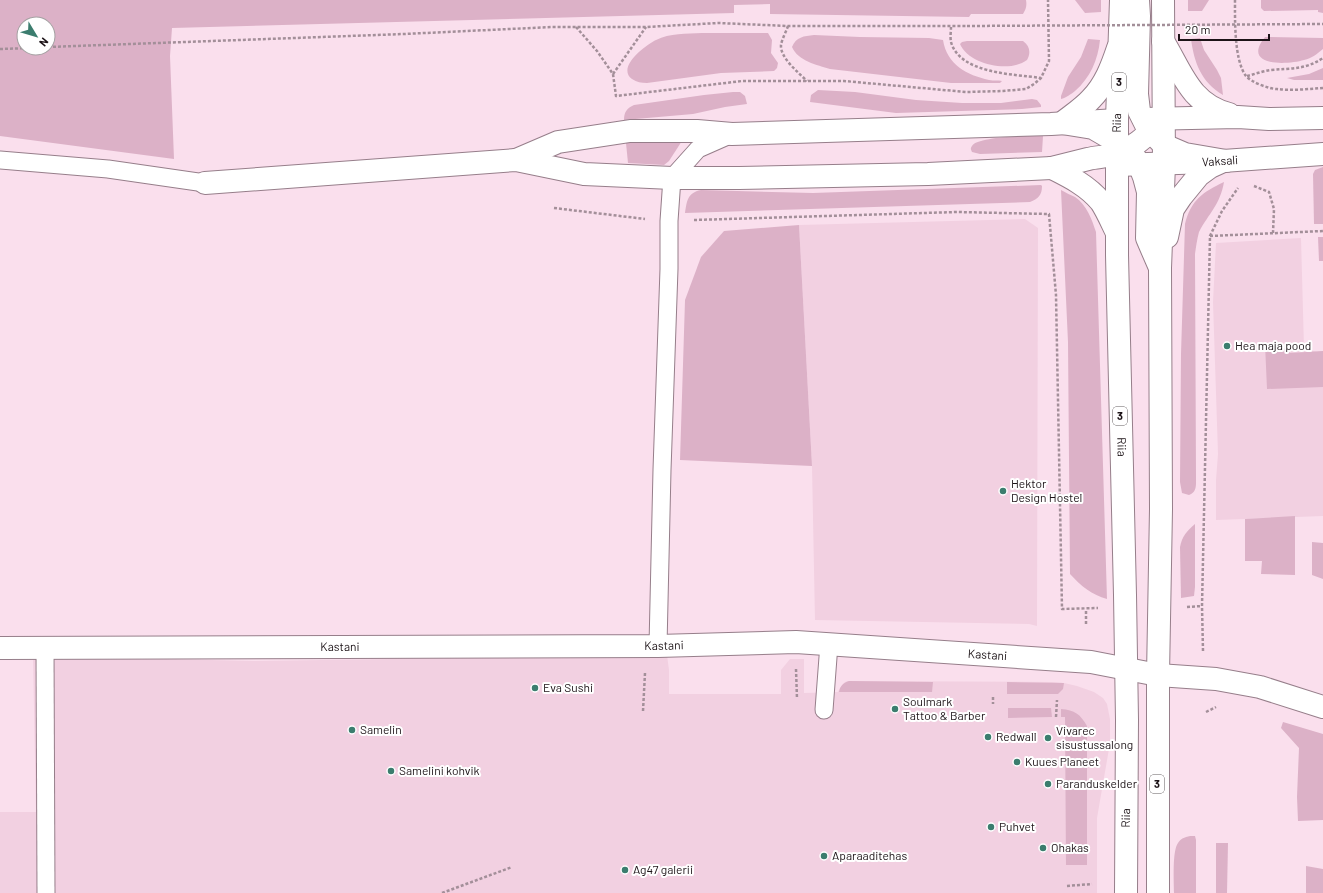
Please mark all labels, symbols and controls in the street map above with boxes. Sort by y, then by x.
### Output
north arrow [16,16,56,56]
scale bar [1179,16,1269,42]
text: 20 m [1185,22,1211,36]
text: N [37,36,52,49]
road number: 3 [1112,73,1126,91]
street label: Riia [1109,113,1123,133]
street label: Vaksali [1202,152,1238,168]
place label: Hea maja pood [1235,338,1311,352]
marker: Hea maja pood [1222,341,1232,351]
road number: 3 [1113,407,1127,425]
street label: Riia [1115,437,1130,457]
place label: Hektor Design Hostel [1011,476,1082,504]
marker: Hektor Design Hostel [998,486,1008,496]
street label: Kastani [644,637,684,652]
street label: Kastani [320,639,360,653]
street label: Kastani [967,646,1008,662]
place label: Eva Sushi [543,680,593,694]
marker: Eva Sushi [530,683,540,693]
place label: Soulmark Tattoo & Barber [903,694,986,722]
marker: Soulmark Tattoo & Barber [890,704,900,714]
place label: Samelin [360,722,402,736]
place label: Vivarec sisustussalong [1056,723,1133,751]
marker: Samelin [347,725,357,735]
place label: Redwall [996,729,1036,743]
marker: Redwall [983,732,993,742]
marker: Vivarec sisustussalong [1043,733,1053,743]
place label: Kuues Planeet [1025,754,1099,768]
marker: Kuues Planeet [1012,757,1022,767]
place label: Samelini kohvik [399,763,480,777]
marker: Samelini kohvik [386,766,396,776]
road number: 3 [1150,775,1164,793]
place label: Paranduskelder [1056,776,1138,790]
marker: Paranduskelder [1043,779,1053,789]
street label: Riia [1118,808,1132,828]
place label: Puhvet [999,819,1035,833]
marker: Puhvet [986,822,996,832]
place label: Ohakas [1051,840,1089,854]
marker: Ohakas [1038,843,1048,853]
place label: Aparaaditehas [832,848,907,862]
marker: Aparaaditehas [819,851,829,861]
place label: Ag47 galerii [633,862,693,876]
marker: Ag47 galerii [620,865,630,875]

